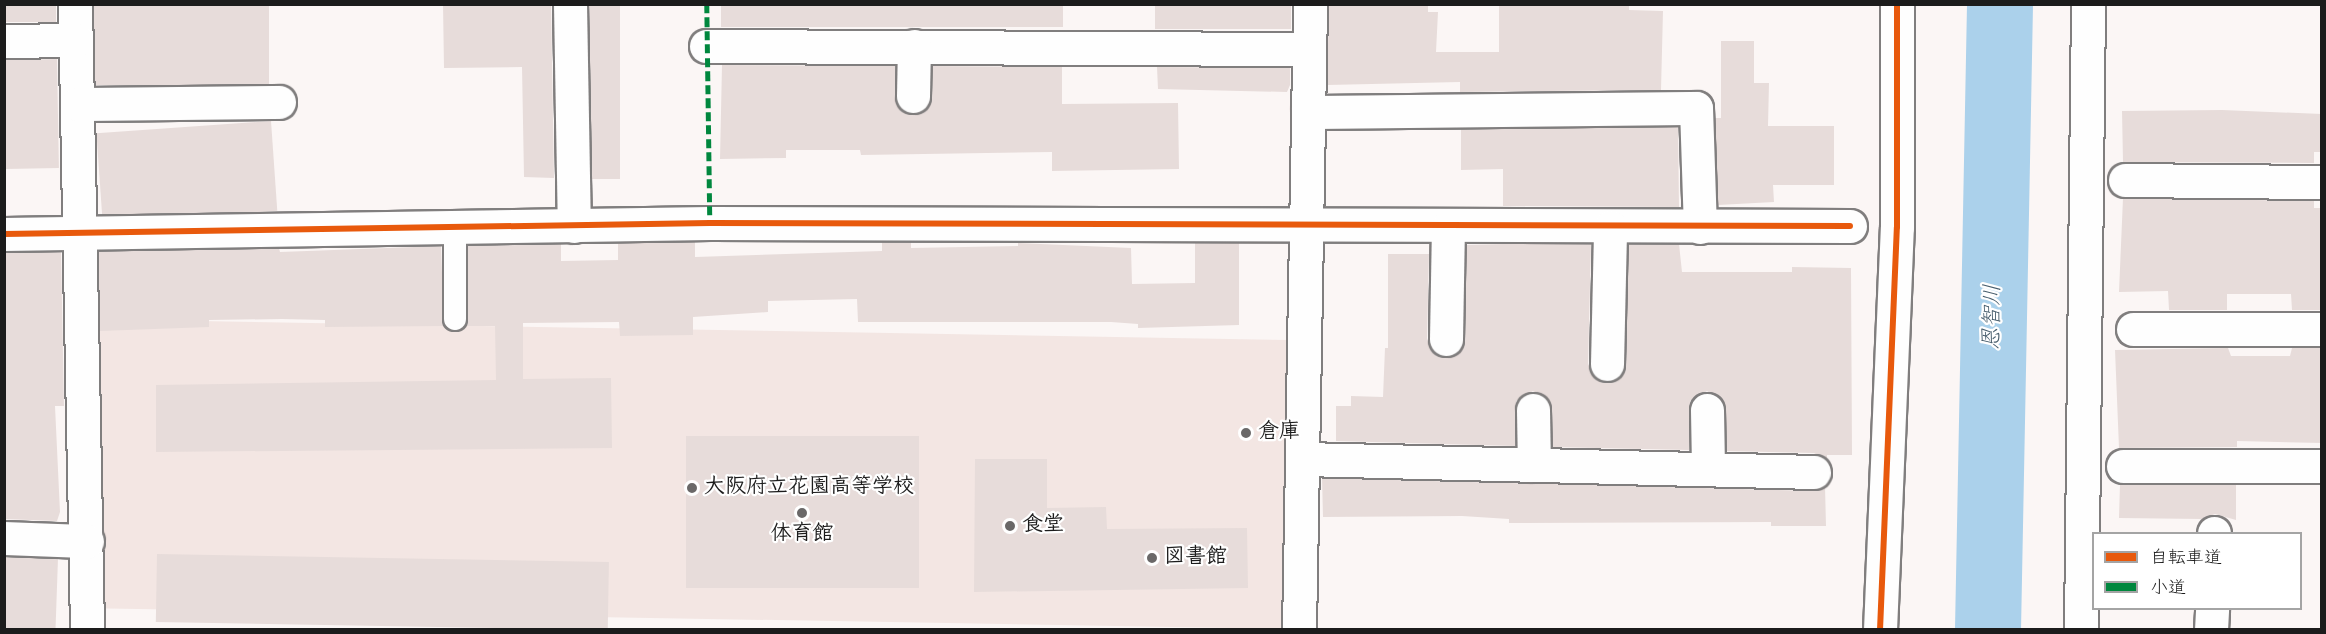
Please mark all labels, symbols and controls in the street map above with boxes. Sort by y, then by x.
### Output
water label: 恩智川 [1980,284,2008,350]
place label: 倉庫 [1258,420,1300,446]
marker: 倉庫 [1239,426,1253,440]
place label: 大阪府立花園高等学校 [704,475,914,501]
marker: 大阪府立花園高等学校 [685,481,699,495]
marker: 体育館 [795,506,809,520]
place label: 食堂 [1022,513,1064,539]
marker: 食堂 [1003,519,1017,533]
place label: 体育館 [771,522,833,548]
legend [2092,532,2302,610]
place label: 図書館 [1164,545,1227,571]
text: 自転車道 [2150,547,2222,572]
marker: 図書館 [1145,551,1159,565]
text: 小道 [2150,577,2186,602]

